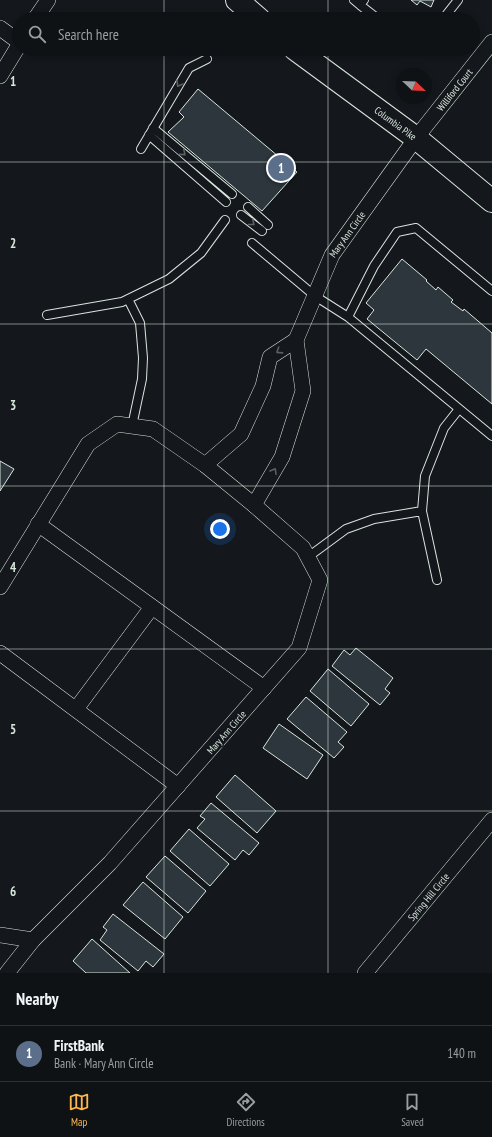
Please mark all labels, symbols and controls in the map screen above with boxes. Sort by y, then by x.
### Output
search box [12,12,480,56]
icon: search [26,23,48,45]
text: Search here [58,25,119,44]
street label: Williford Court [434,66,476,114]
north arrow [396,68,432,104]
text: 1 [10,73,16,90]
one-way arrow [177,80,184,87]
street label: Columbia Pike [372,104,419,143]
one-way arrow [179,149,186,156]
pin: 1 [268,153,294,183]
street label: Mary Ann Circle [326,209,368,260]
one-way arrow [247,218,254,225]
text: 2 [10,235,16,252]
one-way arrow [276,347,283,354]
text: 3 [10,397,16,414]
one-way arrow [269,468,276,475]
your location [210,519,230,539]
text: 4 [10,559,17,576]
street label: Mary Ann Circle [204,708,249,757]
text: 5 [10,721,16,738]
street label: Spring Hill Circle [405,871,452,924]
text: 6 [10,883,16,900]
text: Nearby [16,988,59,1010]
text: FirstBank [54,1036,104,1055]
text: 1 [26,1045,32,1062]
text: 140 m [447,1045,476,1062]
text: Bank · Mary Ann Circle [54,1055,154,1072]
tab: Map [68,1091,90,1129]
tab: Directions [227,1091,265,1129]
tab: Saved [401,1091,424,1129]

